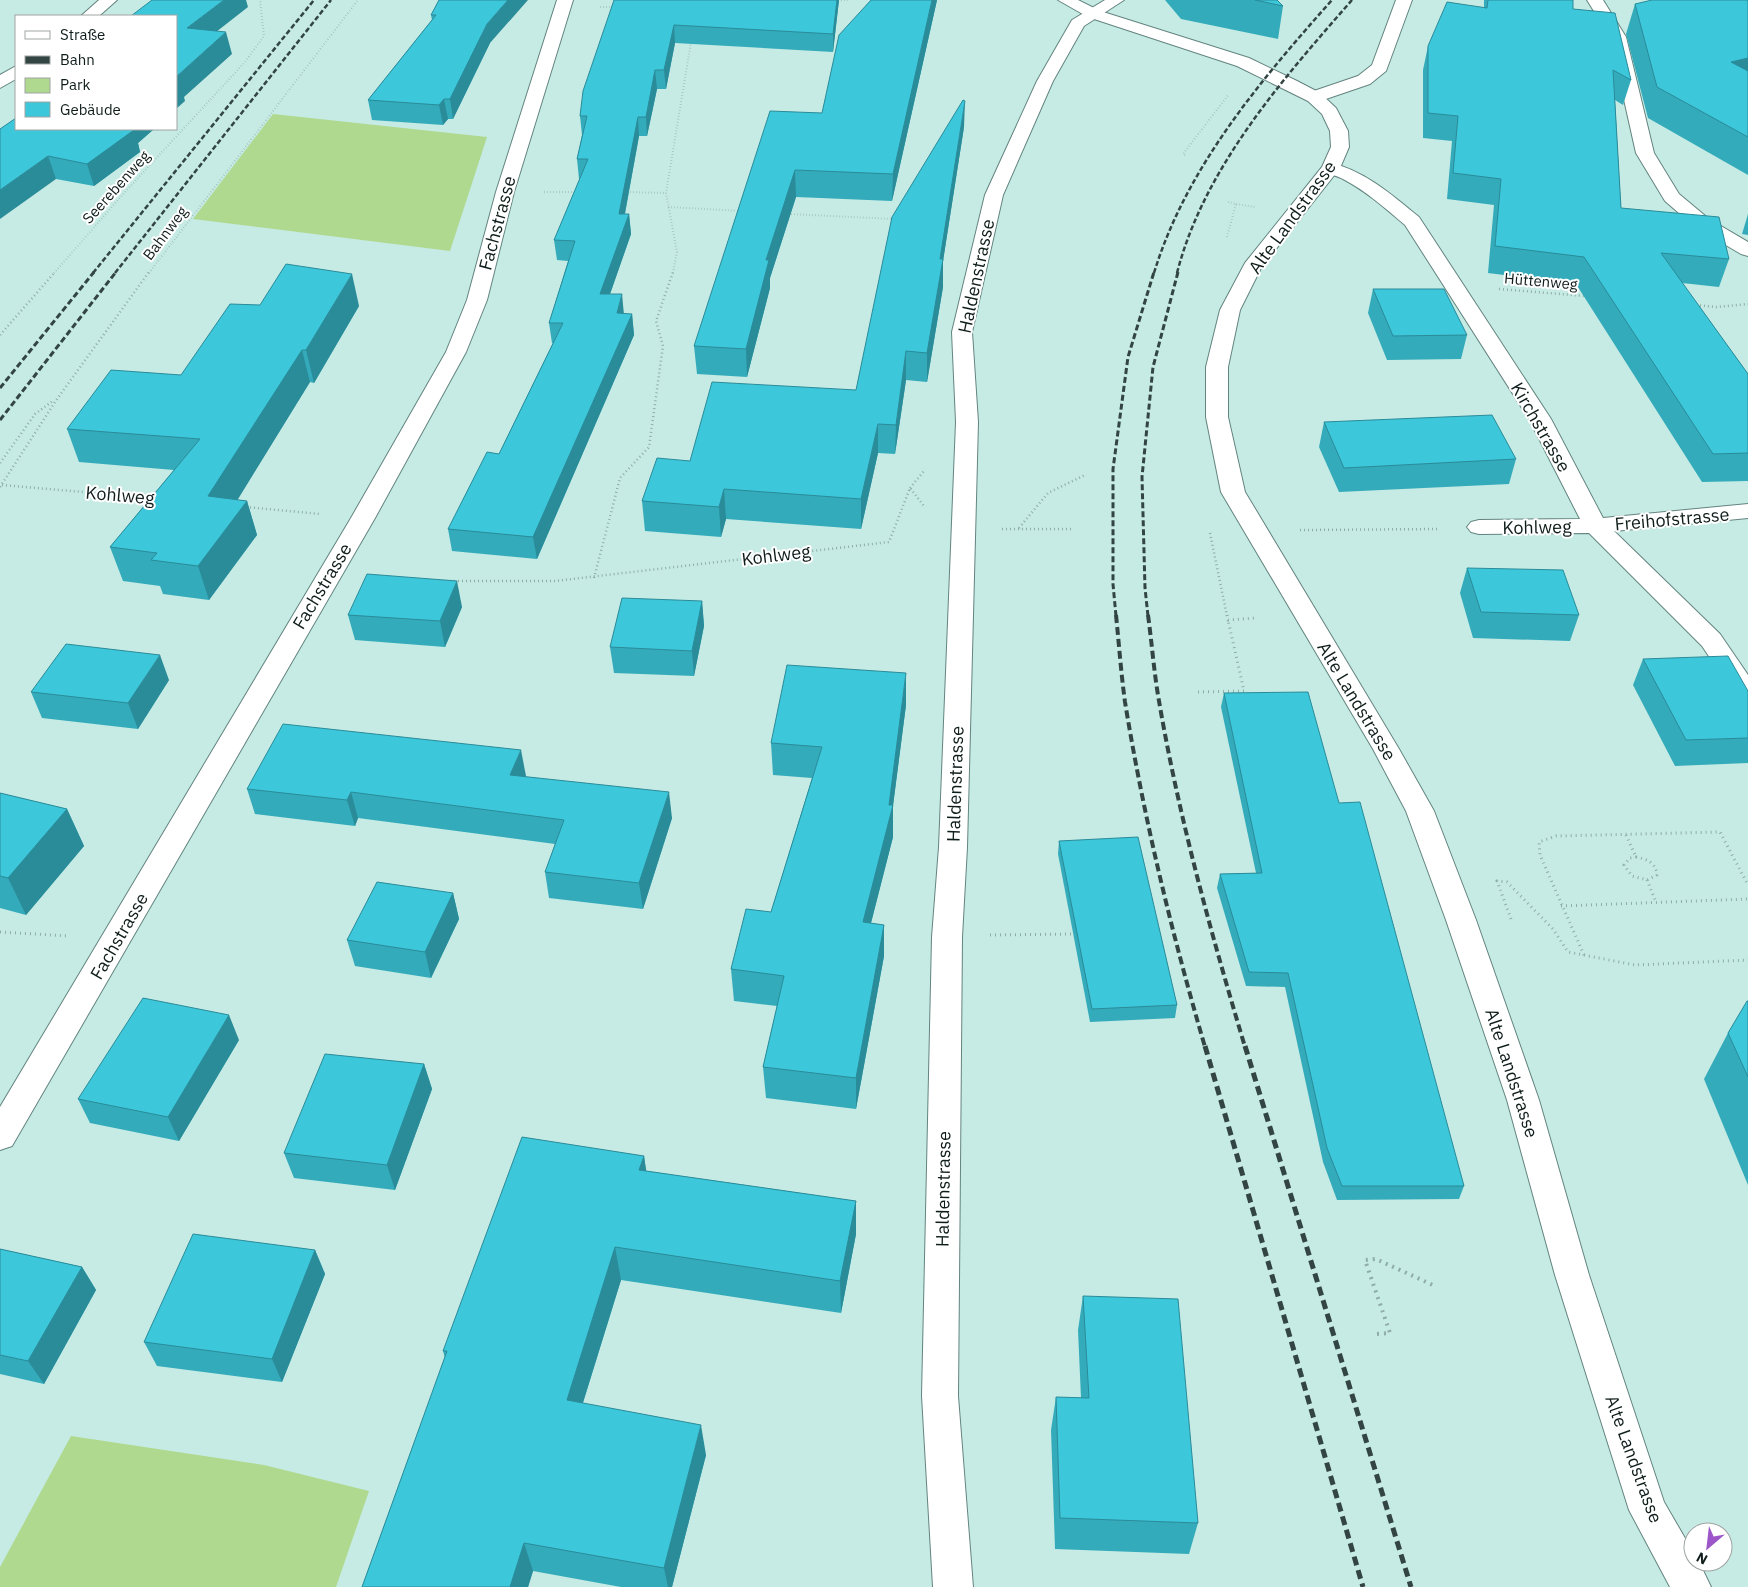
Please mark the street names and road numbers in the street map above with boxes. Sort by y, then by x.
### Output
street label: Seerebenweg [78,146,154,227]
street label: Alte Landstrasse [1243,156,1341,278]
street label: Fachstrasse [473,173,521,273]
street label: Bahnweg [139,202,191,264]
street label: Haldenstrasse [953,217,999,335]
street label: Hüttenweg [1503,268,1579,294]
street label: Kirchstrasse [1506,378,1576,476]
street label: Kohlweg [85,481,156,510]
street label: Freihofstrasse [1614,503,1730,535]
street label: Kohlweg [1502,515,1572,539]
street label: Fachstrasse [287,539,357,633]
street label: Kohlweg [740,539,812,571]
street label: Alte Landstrasse [1313,637,1402,765]
street label: Haldenstrasse [941,725,969,842]
street label: Fachstrasse [85,888,153,984]
street label: Alte Landstrasse [1480,1006,1544,1141]
street label: Haldenstrasse [930,1131,956,1247]
street label: Alte Landstrasse [1600,1392,1668,1526]

